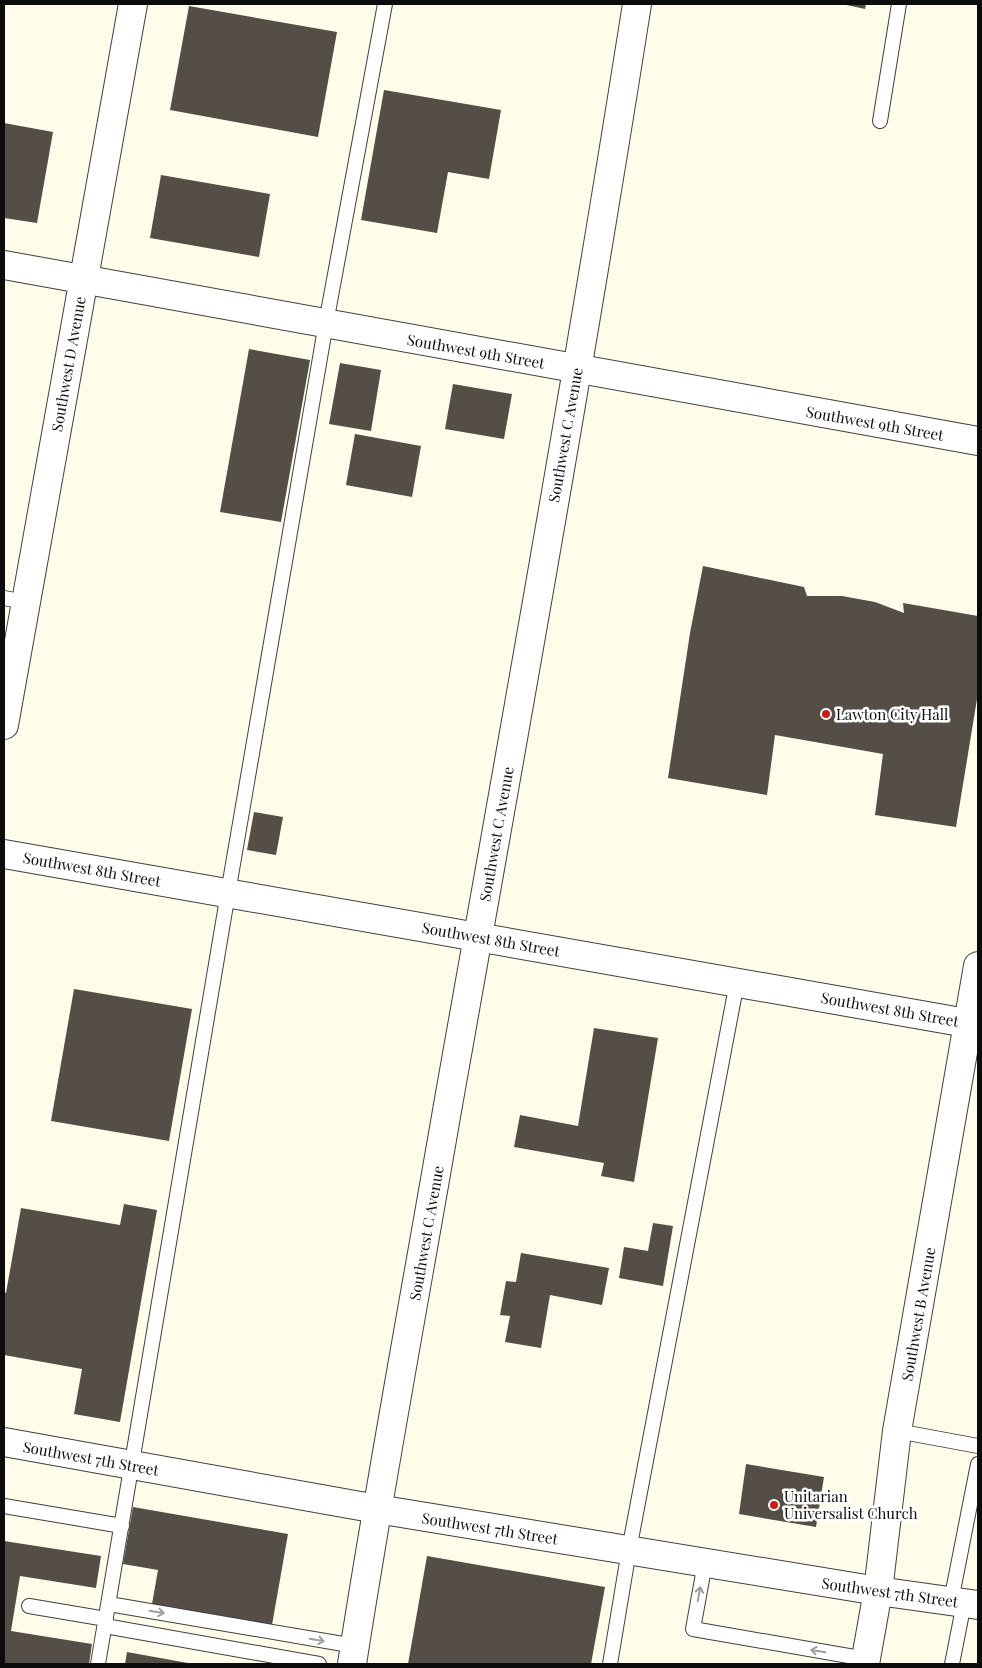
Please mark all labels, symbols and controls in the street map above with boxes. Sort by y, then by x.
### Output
street label: Southwest D Avenue [46,295,90,433]
street label: Southwest 9th Street [406,329,547,373]
street label: Southwest C Avenue [543,366,587,504]
street label: Southwest 9th Street [805,401,946,445]
place label: Lawton City Hall [836,704,948,724]
marker: Lawton City Hall [820,708,832,720]
street label: Southwest C Avenue [474,765,518,903]
street label: Southwest 8th Street [22,847,163,891]
street label: Southwest 8th Street [421,917,562,961]
street label: Southwest 8th Street [820,987,961,1031]
street label: Southwest C Avenue [404,1164,448,1302]
street label: Southwest B Avenue [896,1245,940,1383]
street label: Southwest 7th Street [21,1436,161,1480]
place label: Unitarian Universalist Church [784,1486,918,1523]
marker: Unitarian Universalist Church [768,1499,780,1511]
street label: Southwest 7th Street [420,1507,560,1549]
street label: Southwest 7th Street [820,1573,960,1612]
one-way arrow [695,1586,705,1602]
one-way arrow [148,1607,164,1617]
one-way arrow [308,1635,324,1645]
one-way arrow [810,1645,826,1655]

